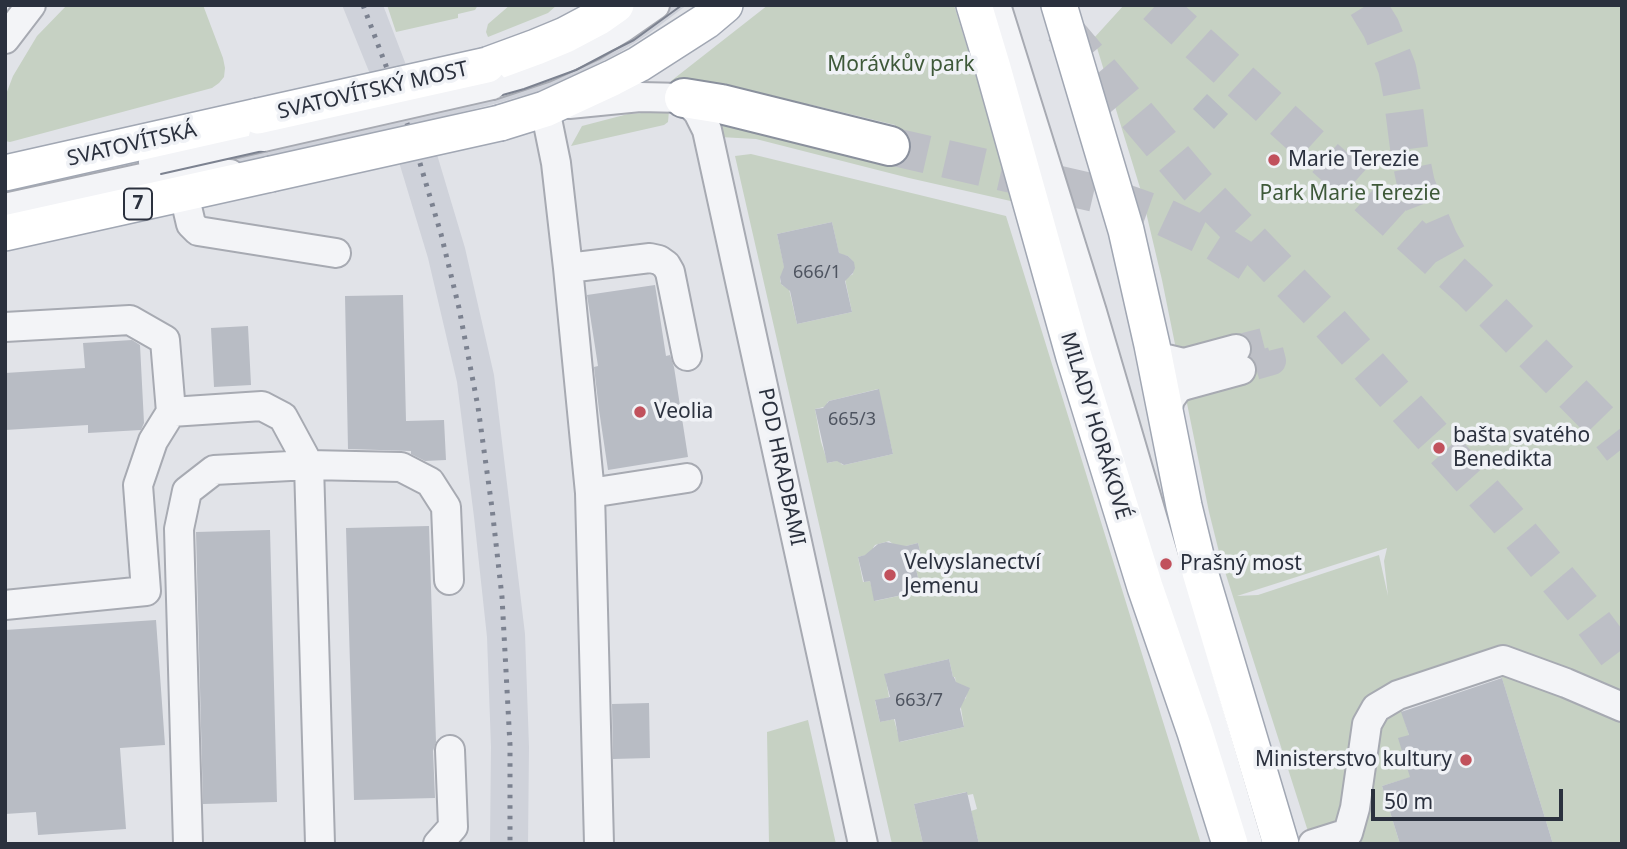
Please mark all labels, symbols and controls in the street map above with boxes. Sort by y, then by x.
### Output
park label: Morávkův park [827,52,975,78]
street label: SVATOVÍTSKÝ MOST [275,57,471,125]
street label: SVATOVÍTSKÁ [65,118,199,172]
place label: Marie Terezie [1288,147,1419,173]
marker: Marie Terezie [1266,152,1282,168]
park label: Park Marie Terezie [1259,181,1441,207]
road number: 7 [124,188,152,220]
house number: 666/1 [793,262,841,284]
street label: MILADY HORÁKOVÉ [1055,329,1135,523]
street label: POD HRADBAMI [752,386,810,548]
place label: Veolia [654,399,713,425]
marker: Veolia [632,404,648,420]
house number: 665/3 [828,409,876,431]
place label: bašta svatého Benedikta [1453,423,1590,473]
marker: bašta svatého Benedikta [1431,440,1447,456]
place label: Velvyslanectví Jemenu [904,550,1041,600]
place label: Prašný most [1180,551,1302,577]
marker: Prašný most [1158,556,1174,572]
marker: Velvyslanectví Jemenu [882,567,898,583]
house number: 663/7 [895,690,943,712]
place label: Ministerstvo kultury [1255,747,1452,773]
marker: Ministerstvo kultury [1458,752,1474,768]
scale bar [1375,776,1568,820]
text: 50 m [1384,787,1433,815]

